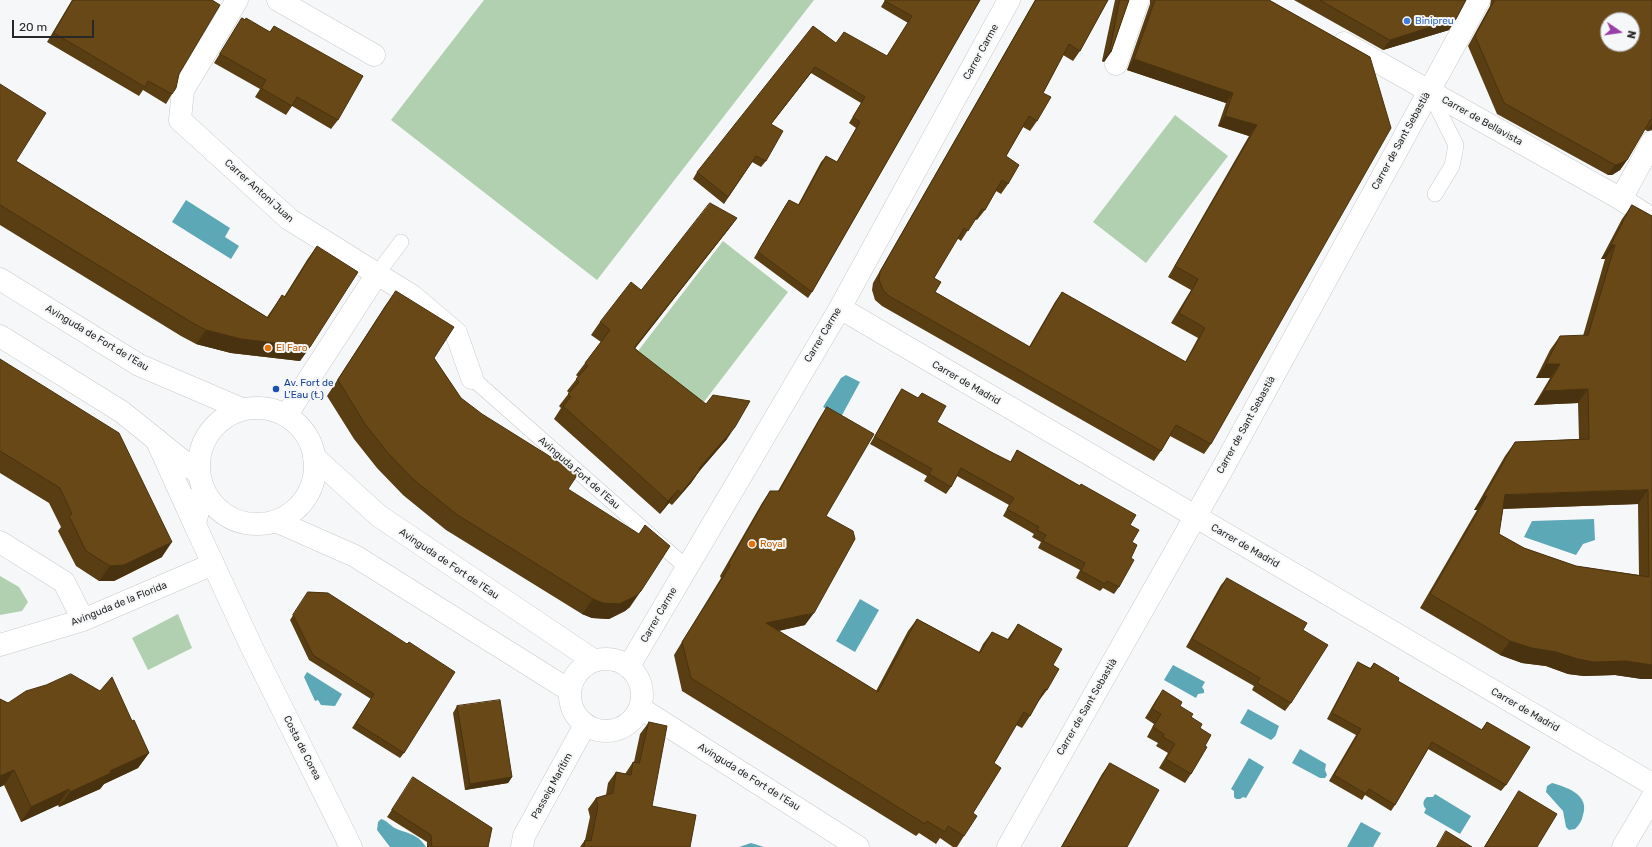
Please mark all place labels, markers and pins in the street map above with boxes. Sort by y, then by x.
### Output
place label: Binipreu [1415,15,1454,27]
marker: Binipreu [1402,16,1412,26]
place label: El Faro [276,342,307,354]
marker: El Faro [263,343,273,353]
place label: Av. Fort de L'Eau (t.) [284,377,334,400]
marker: Av. Fort de L'Eau (t.) [271,384,281,394]
place label: Royal [760,538,785,550]
marker: Royal [747,539,757,549]

